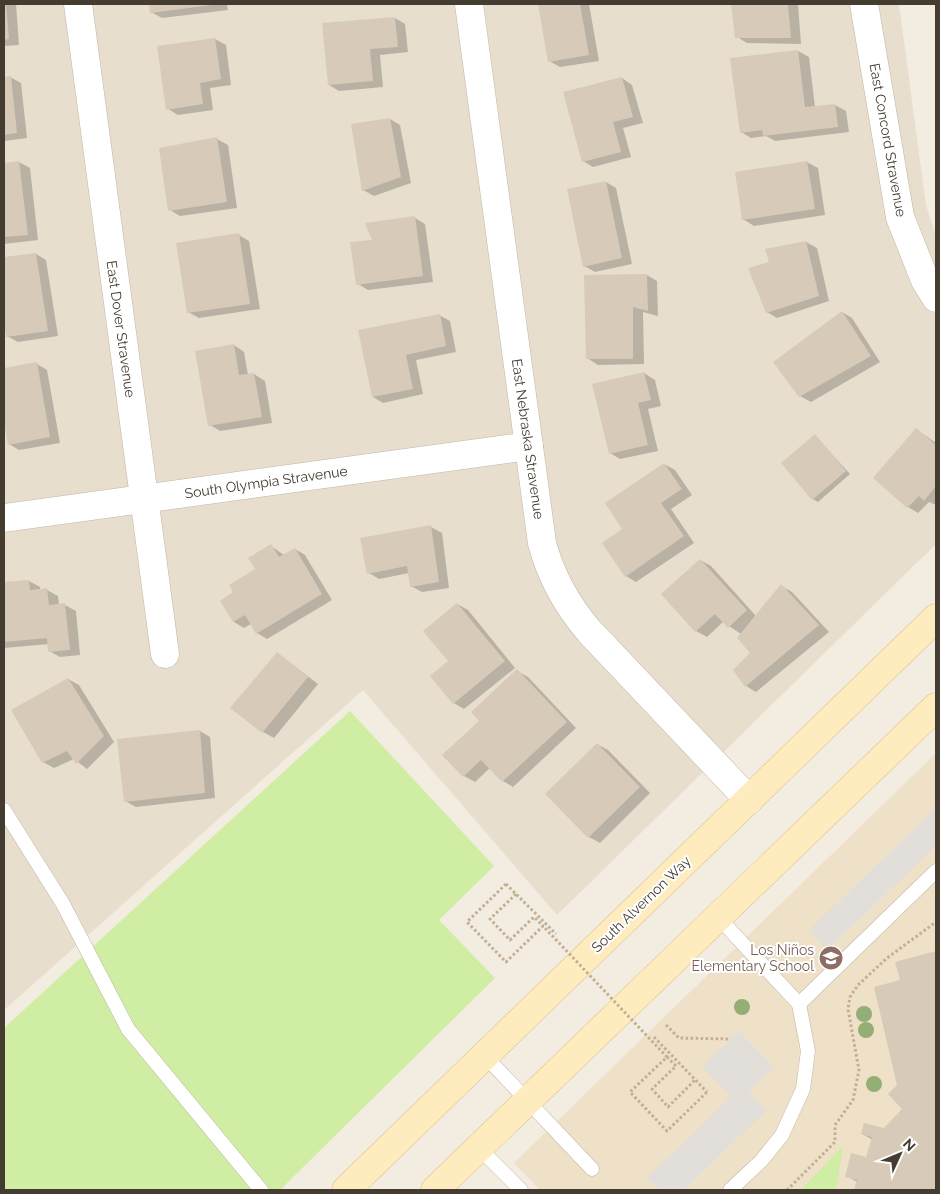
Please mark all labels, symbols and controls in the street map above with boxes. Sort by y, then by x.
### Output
street label: East Concord Stravenue [867,62,909,218]
street label: East Dover Stravenue [103,259,139,399]
street label: East Nebraska Stravenue [509,358,547,520]
street label: South Olympia Stravenue [183,463,349,501]
street label: South Alvernon Way [588,852,694,955]
place label: Los Niños Elementary School [691,942,814,974]
school or university icon: Los Niños Elementary School [818,945,844,971]
north arrow [875,1129,925,1179]
text: N [900,1136,919,1154]

